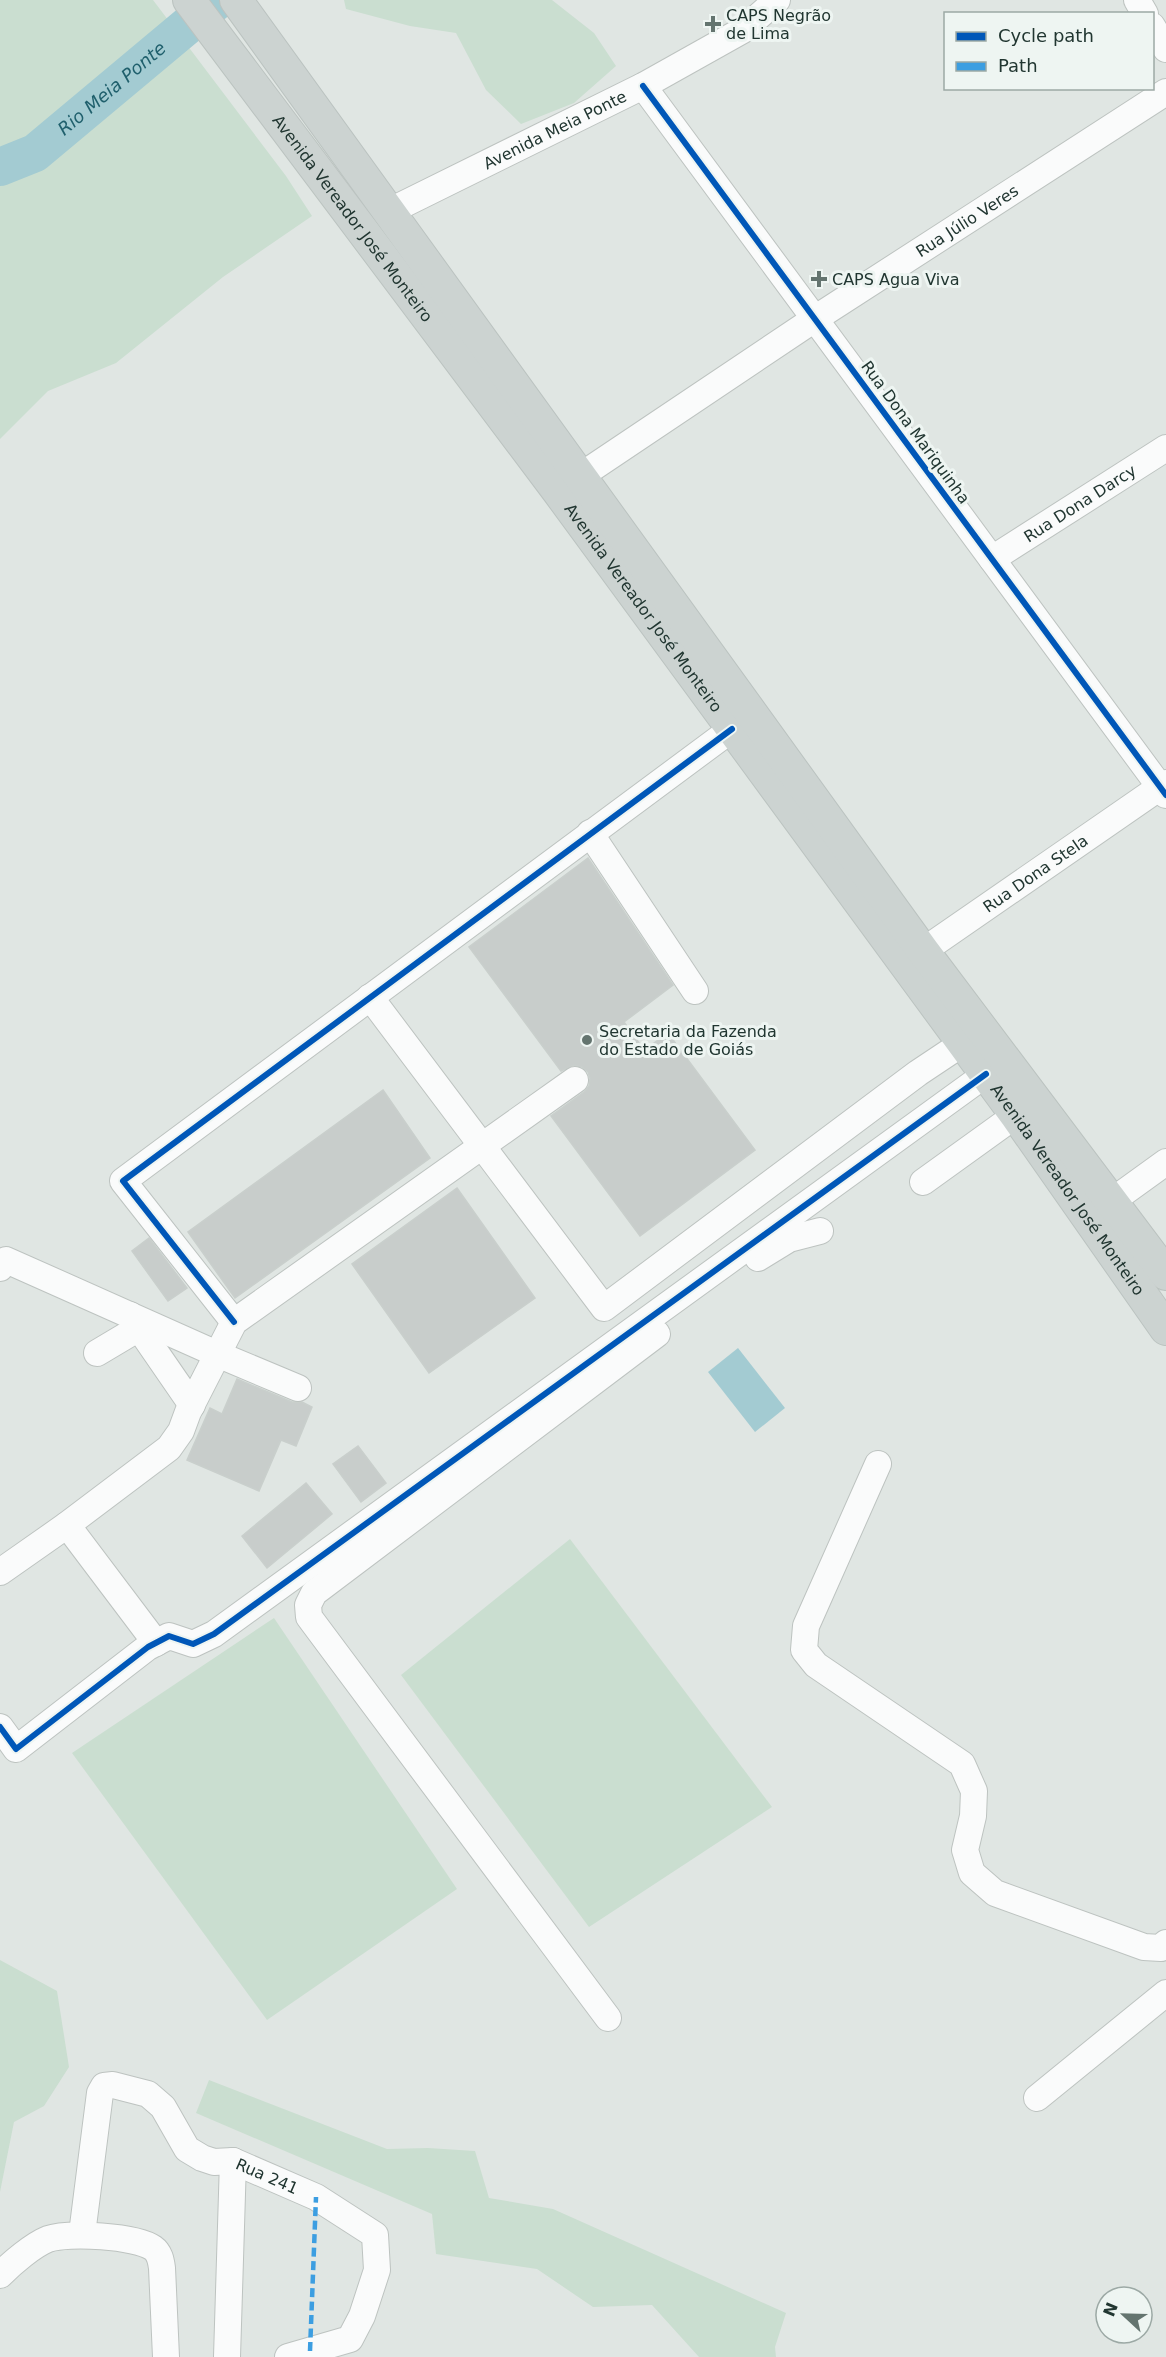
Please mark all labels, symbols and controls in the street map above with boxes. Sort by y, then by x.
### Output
place label: CAPS Negrão de Lima [726,6,831,43]
legend [944,12,1154,90]
marker: CAPS Negrão de Lima [704,15,722,33]
text: Cycle path [998,25,1094,46]
water label: Rio Meia Ponte [53,37,170,139]
text: Path [998,55,1038,76]
street label: Avenida Meia Ponte [480,87,630,173]
street label: Avenida Vereador José Monteiro [269,111,437,326]
street label: Rua Júlio Veres [912,181,1022,261]
marker: CAPS Agua Viva [810,270,828,288]
place label: CAPS Agua Viva [832,270,959,289]
street label: Rua Dona Mariquinha [857,357,974,507]
street label: Rua Dona Darcy [1020,461,1140,546]
street label: Avenida Vereador José Monteiro [560,500,726,716]
street label: Rua Dona Stela [980,831,1092,917]
place label: Secretaria da Fazenda do Estado de Goiás [599,1022,777,1059]
marker: Secretaria da Fazenda do Estado de Goiás [580,1033,594,1047]
street label: Avenida Vereador José Monteiro [986,1080,1148,1299]
street label: Rua 241 [233,2154,301,2198]
north arrow [1094,2285,1154,2345]
text: N [1099,2300,1122,2319]

